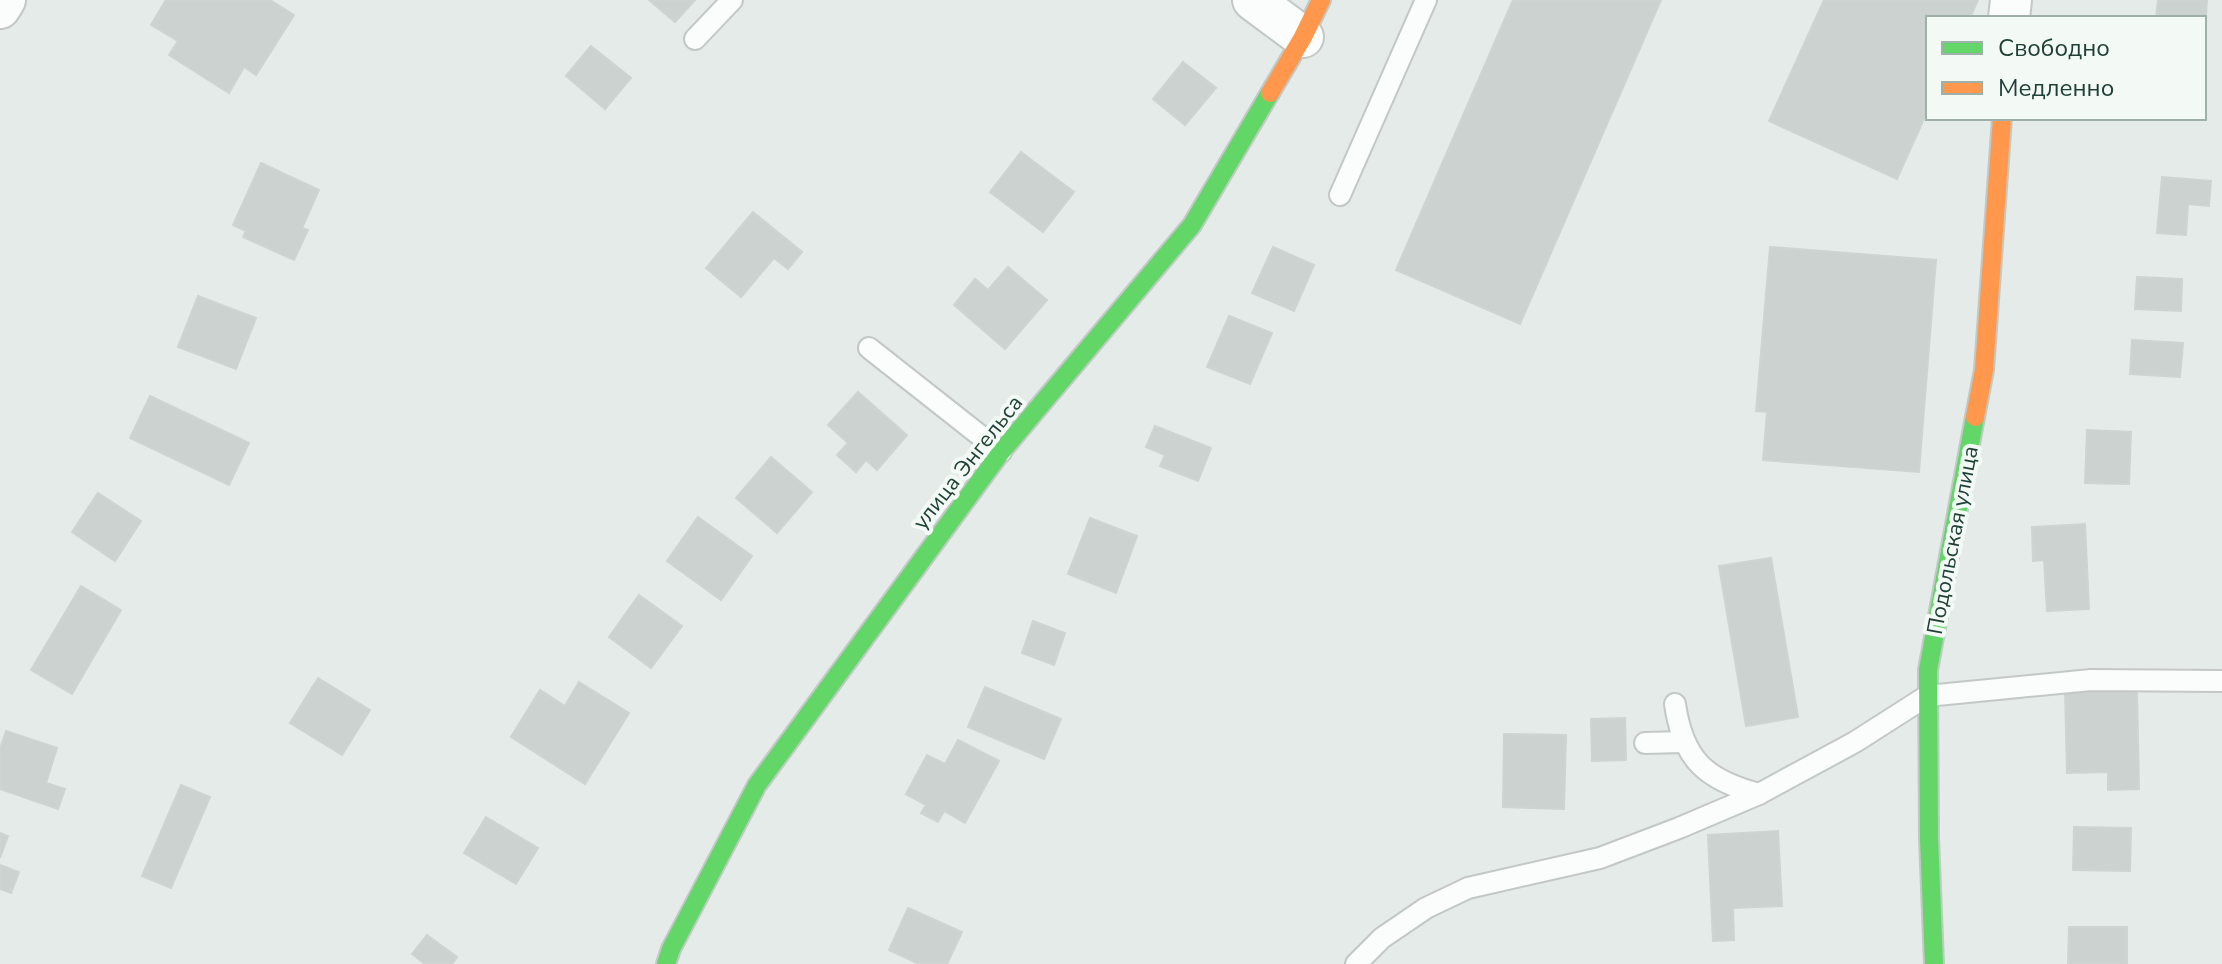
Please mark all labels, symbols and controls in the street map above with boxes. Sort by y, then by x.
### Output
legend [1926,16,2206,120]
text: Свободно [1998,32,2110,64]
text: Медленно [1998,72,2114,104]
street label: улица Энгельса [906,389,1030,536]
street label: Подольская улица [1920,443,1986,637]

